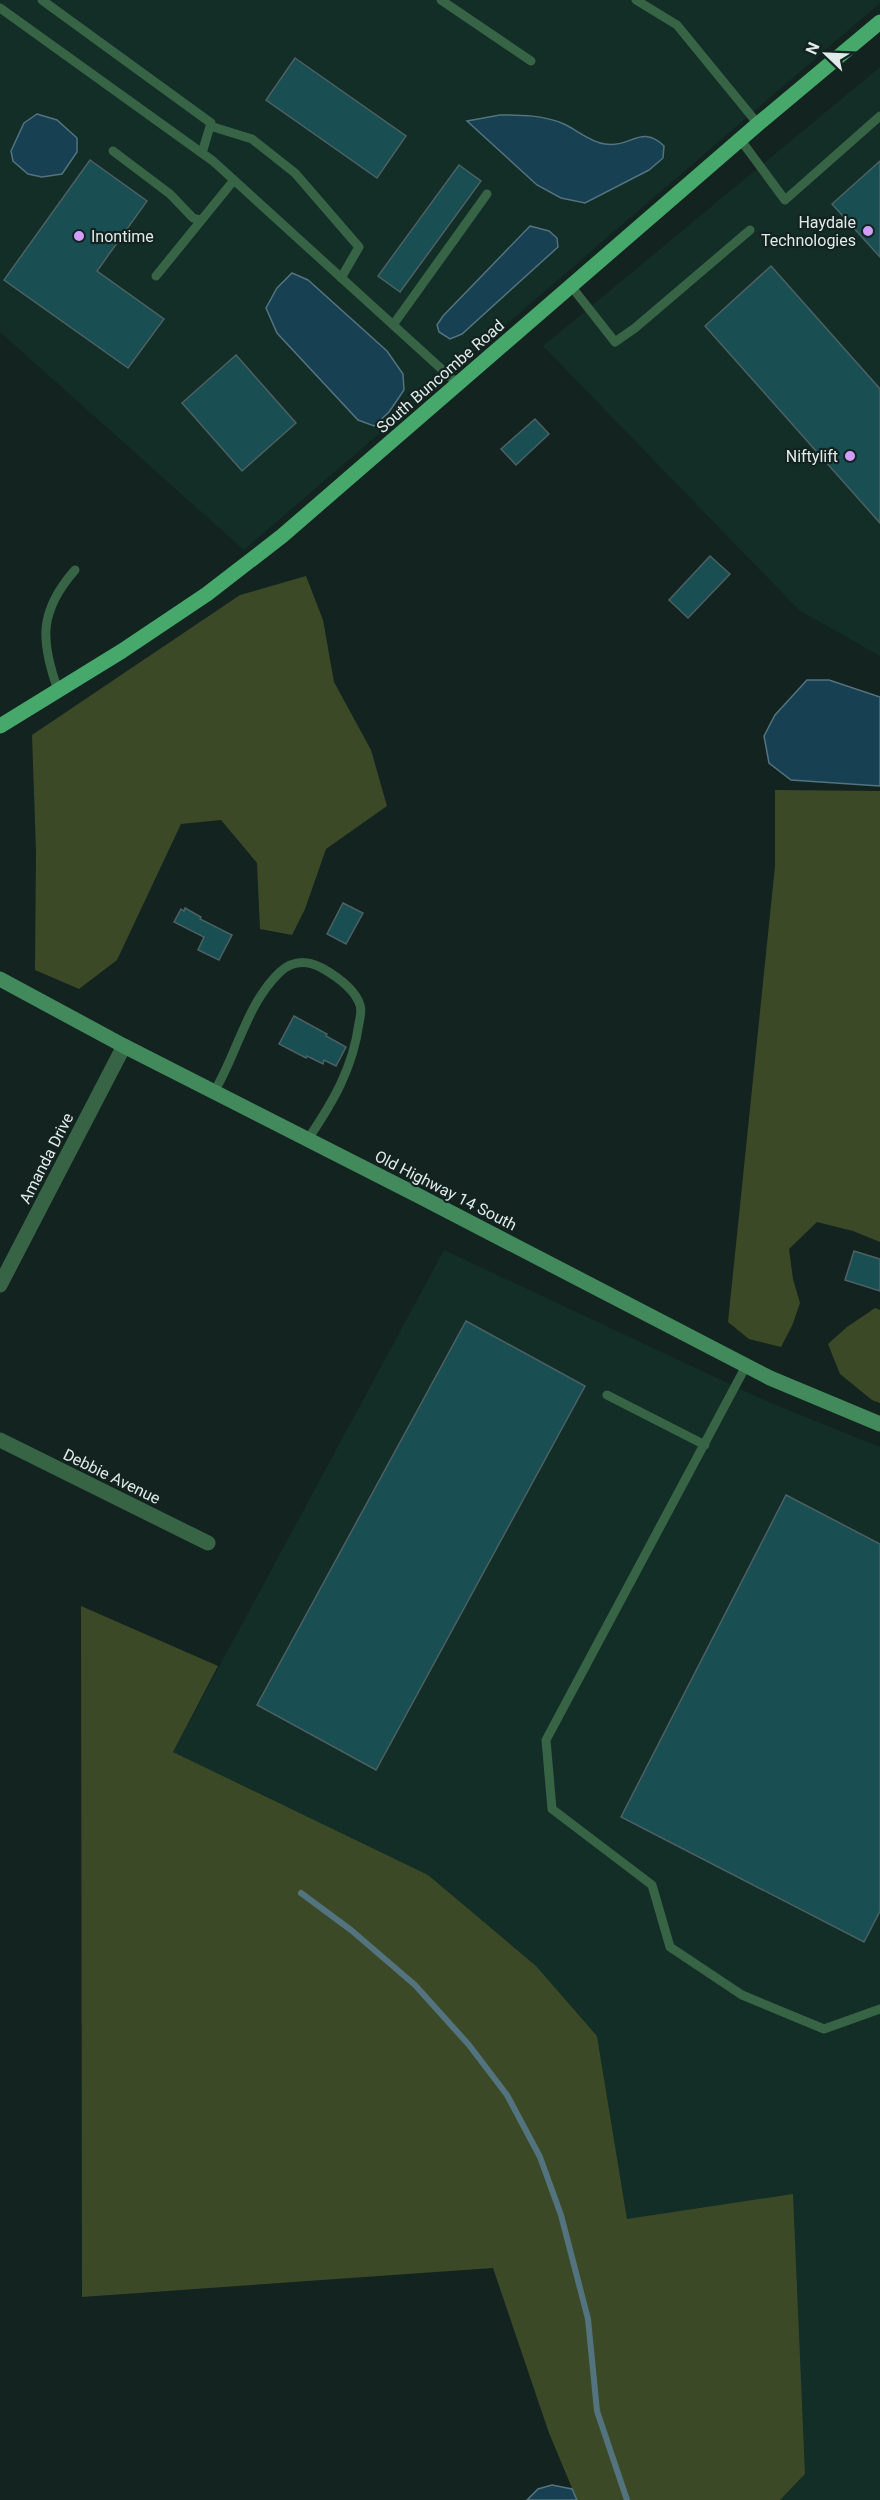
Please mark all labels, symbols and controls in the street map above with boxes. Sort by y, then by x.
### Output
north arrow [796,24,856,84]
text: N [802,39,824,57]
place label: Haydale Technologies [761,213,856,250]
marker: Haydale Technologies [861,224,875,238]
place label: Inontime [91,227,154,246]
marker: Inontime [72,229,86,243]
street label: South Buncombe Road [373,316,508,437]
place label: Niftylift [786,447,838,466]
marker: Niftylift [843,449,857,463]
street label: Amanda Drive [15,1110,78,1207]
street label: Old Highway 14 South [372,1146,520,1234]
street label: Debbie Avenue [60,1445,163,1508]

